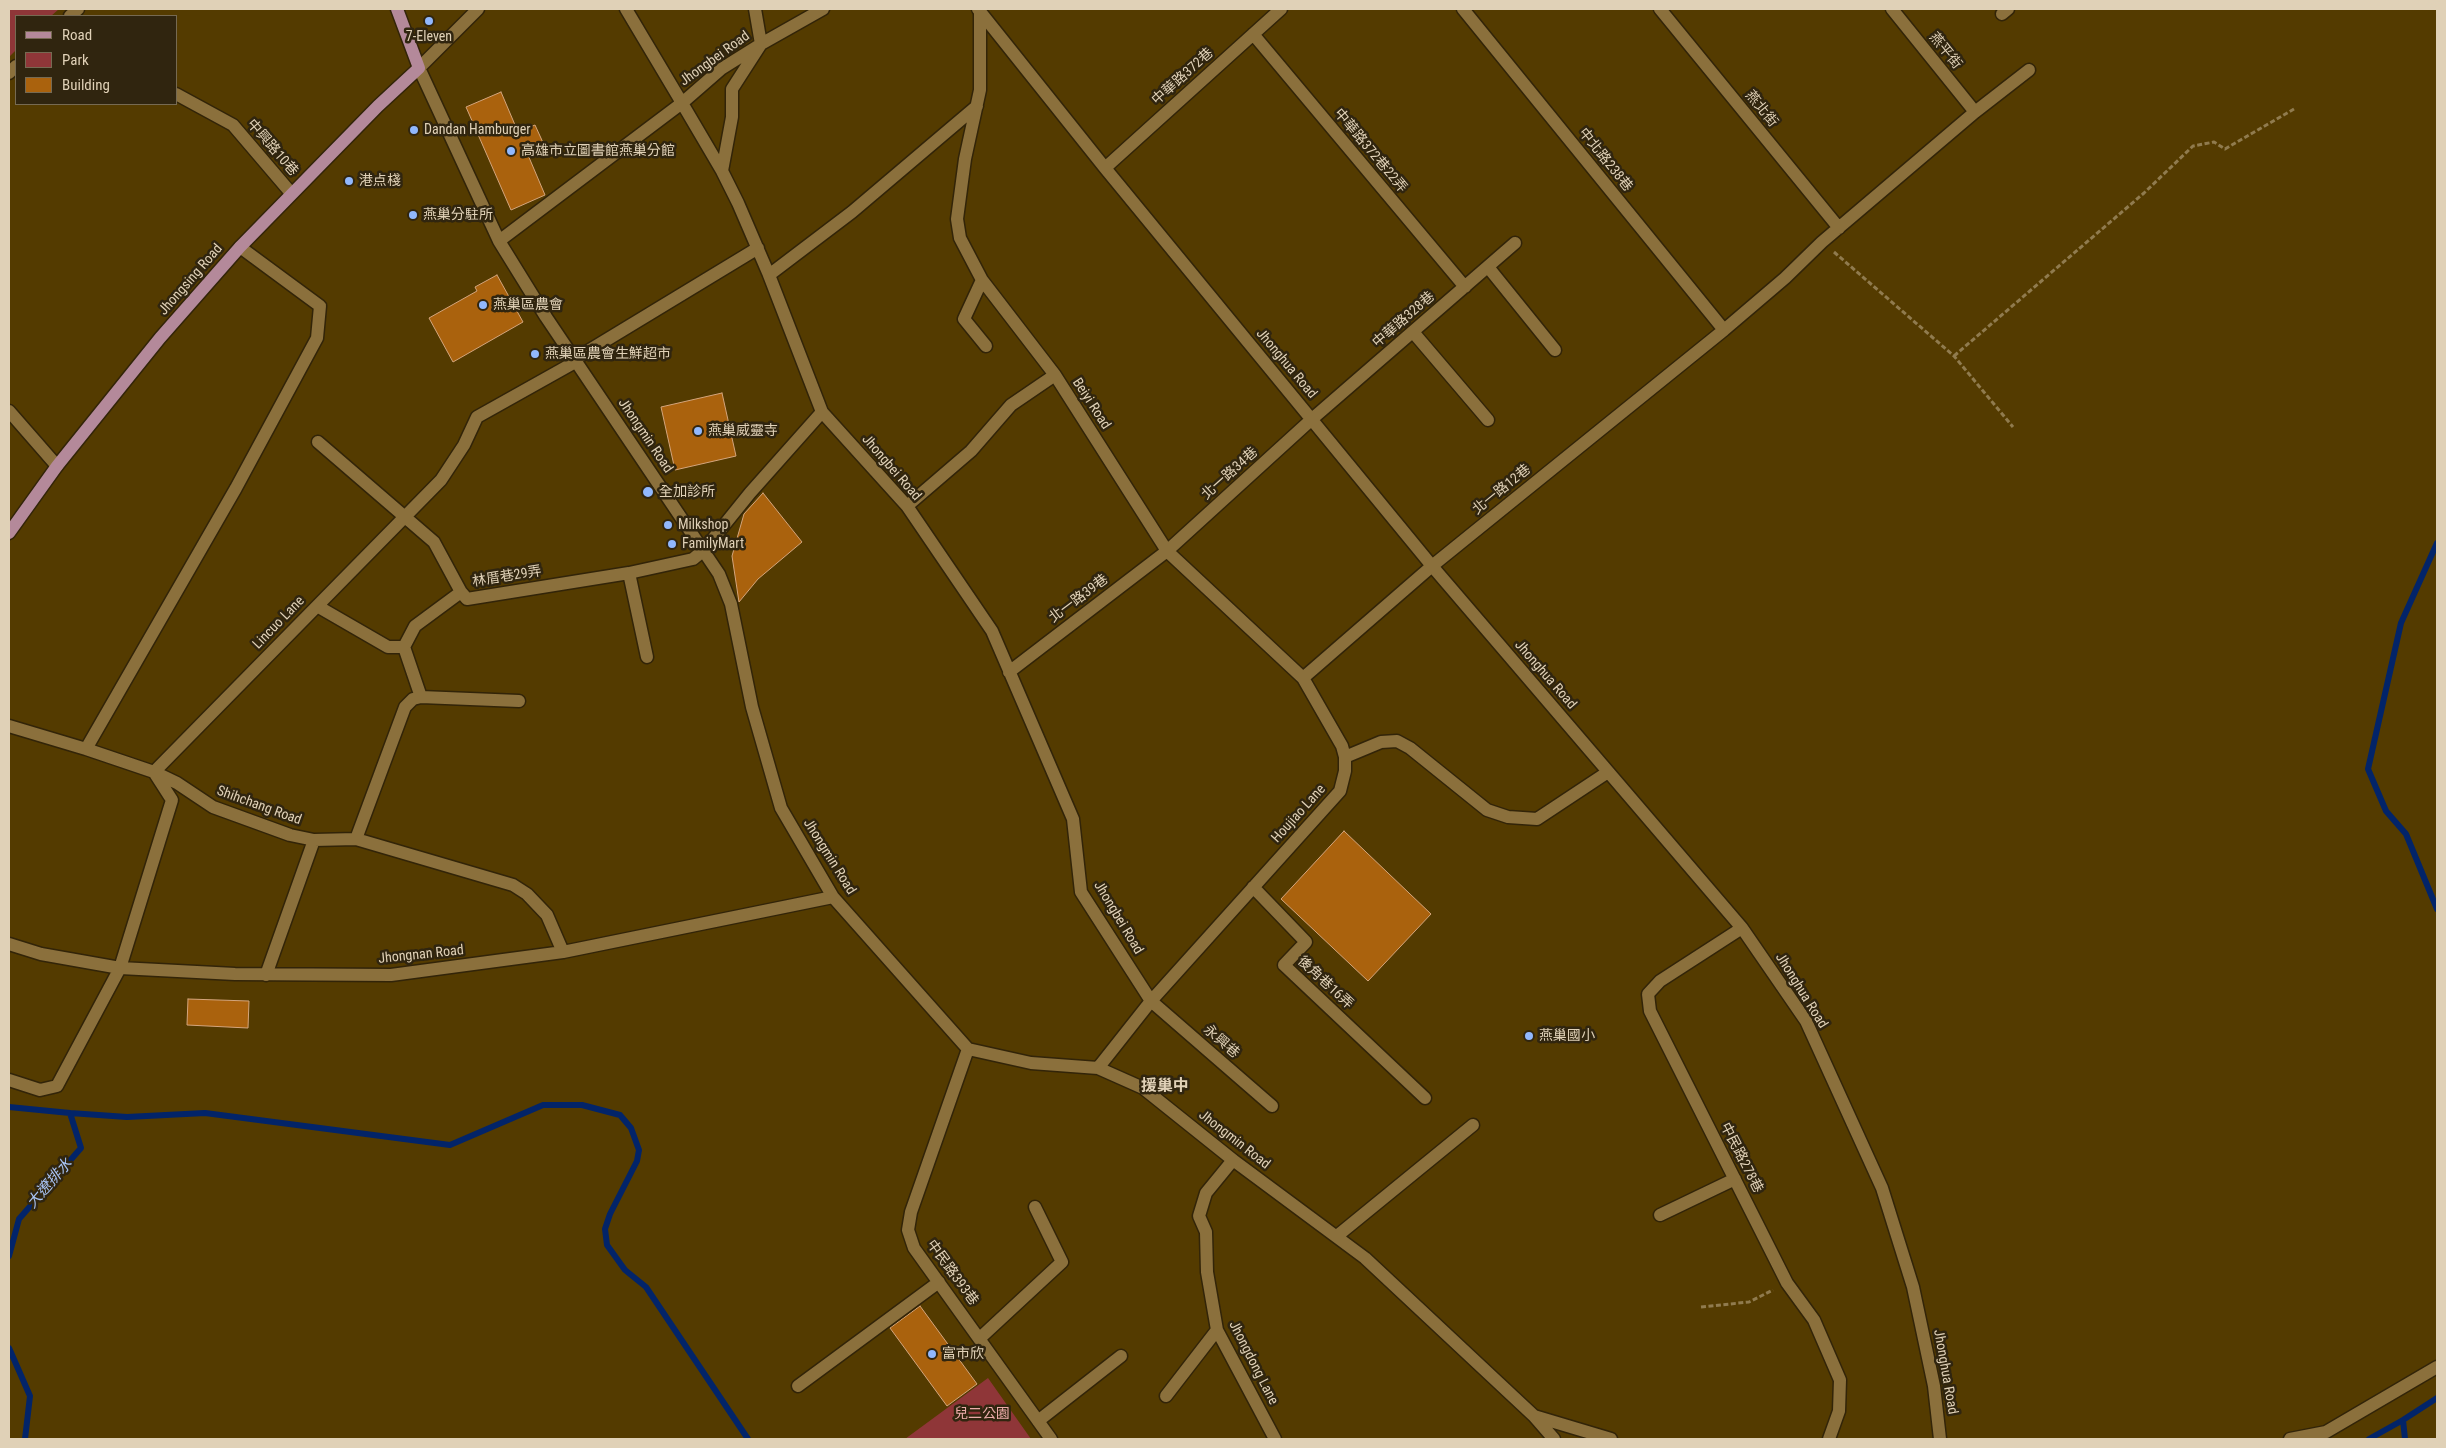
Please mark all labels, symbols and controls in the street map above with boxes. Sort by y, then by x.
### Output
legend [15,15,178,105]
marker: 7-Eleven [423,15,435,27]
text: Road [62,26,92,44]
street label: Jhongbei Road [677,28,753,90]
place label: 7-Eleven [406,29,452,45]
street label: 燕平街 [1925,29,1965,73]
street label: 中華路372巷 [1149,45,1217,109]
text: Park [62,51,89,69]
text: Building [62,76,110,94]
street label: 燕北街 [1741,87,1781,131]
street label: 中華路372巷22弄 [1330,106,1410,196]
street label: 中興路10巷 [243,116,301,180]
place label: Dandan Hamburger [424,122,531,138]
marker: Dandan Hamburger [408,124,420,136]
street label: 中北路238巷 [1574,125,1636,195]
place label: 高雄市立圖書館燕巢分館 [521,143,675,159]
marker: 高雄市立圖書館燕巢分館 [505,145,517,157]
place label: 港点棧 [359,173,401,189]
marker: 港点棧 [343,175,355,187]
place label: 燕巢分駐所 [423,207,493,223]
marker: 燕巢分駐所 [407,209,419,221]
street label: Jhongsing Road [156,241,226,319]
street label: 中華路328巷 [1370,288,1438,352]
place label: 燕巢區農會 [493,297,563,313]
marker: 燕巢區農會 [477,299,489,311]
street label: Jhonghua Road [1252,326,1320,402]
place label: 燕巢區農會生鮮超市 [545,346,671,362]
marker: 燕巢區農會生鮮超市 [529,348,541,360]
street label: Beiyi Road [1068,375,1114,433]
street label: Jhongmin Road [614,396,676,476]
place label: 燕巢威靈寺 [708,423,778,439]
marker: 燕巢威靈寺 [692,425,704,437]
street label: Jhongbei Road [858,431,924,505]
street label: 北一路34巷 [1198,444,1262,504]
street label: 北一路12巷 [1470,462,1534,518]
place label: 全加診所 [659,484,715,500]
marker: 全加診所 [641,485,655,499]
place label: Milkshop [678,517,728,533]
marker: Milkshop [662,519,674,531]
place label: FamilyMart [682,536,744,552]
marker: FamilyMart [666,538,678,550]
street label: 林厝巷29弄 [471,563,543,591]
street label: 北一路39巷 [1046,571,1112,627]
street label: Lincuo Lane [250,593,308,653]
street label: Jhonghua Road [1511,637,1579,713]
street label: Houjiao Lane [1269,781,1329,847]
street label: Shihchang Road [214,783,304,829]
street label: Jhongmin Road [799,816,859,898]
street label: Jhongbei Road [1090,878,1146,958]
street label: Jhongnan Road [377,942,465,968]
street label: Jhonghua Road [1771,950,1831,1032]
street label: 後角巷16弄 [1294,953,1356,1013]
street label: 永興巷 [1200,1022,1242,1062]
place label: 燕巢國小 [1539,1028,1595,1044]
marker: 燕巢國小 [1523,1030,1535,1042]
district label: 援巢中 [1141,1077,1189,1097]
street label: Jhongmin Road [1195,1107,1273,1173]
street label: 中民路278巷 [1716,1120,1766,1196]
water label: 大遼排水 [24,1155,76,1213]
street label: 中民路393巷 [923,1237,981,1309]
street label: Jhongdong Lane [1225,1318,1281,1408]
street label: Jhonghua Road [1929,1328,1961,1416]
place label: 富市欣 [942,1346,984,1362]
marker: 富市欣 [926,1348,938,1360]
park label: 兒二公園 [954,1406,1010,1422]

